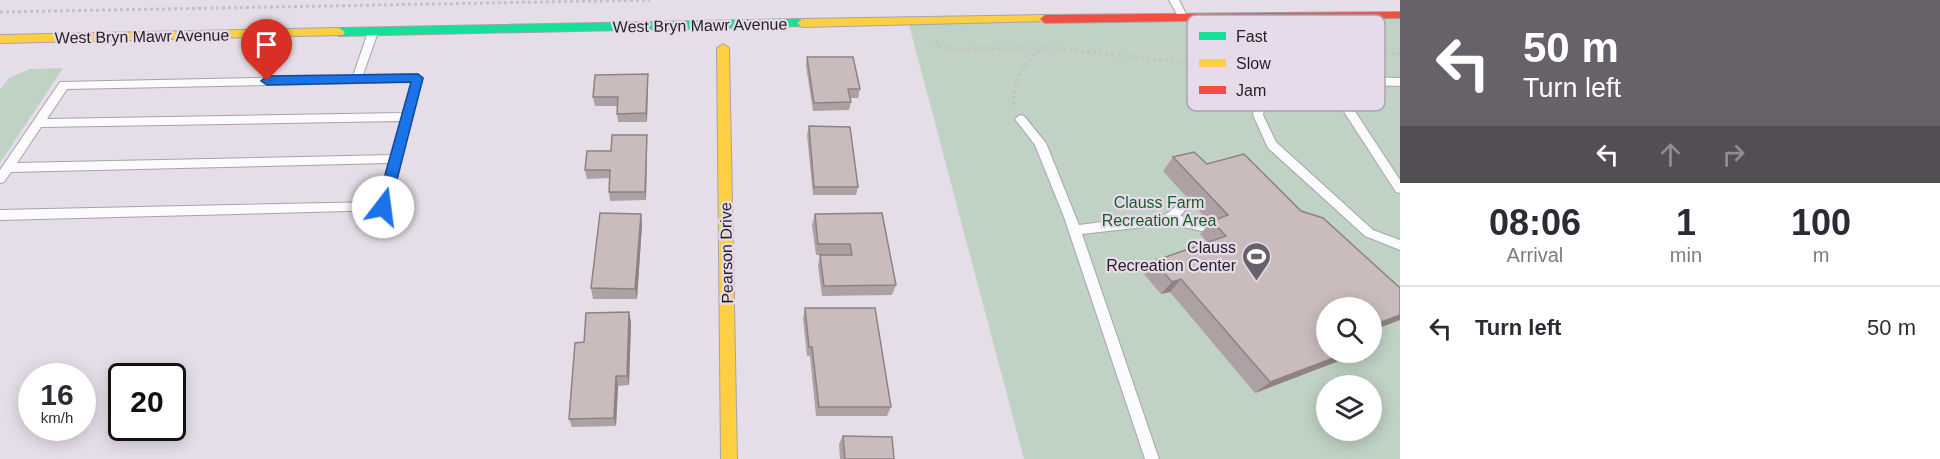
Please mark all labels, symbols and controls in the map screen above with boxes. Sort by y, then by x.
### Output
street label: West Bryn Mawr Avenue [613,15,788,36]
legend [1187,15,1385,111]
pin [241,19,292,81]
icon: left [1424,24,1502,102]
text: 50 m [1523,24,1619,71]
street label: West Bryn Mawr Avenue [55,26,230,47]
icon: arrive [250,28,283,61]
text: Fast [1236,28,1268,45]
text: Slow [1236,55,1271,72]
text: Turn left [1523,73,1621,103]
text: Jam [1236,82,1266,99]
icon: left [1591,138,1624,171]
icon: ahead [1654,138,1687,171]
icon: right [1717,138,1750,171]
position arrow [351,175,415,239]
park label: Clauss Farm Recreation Area [1102,194,1216,229]
street label: Pearson Drive [717,202,736,304]
text: 08:06 [1489,202,1581,243]
text: 1 [1676,202,1696,243]
text: 100 [1791,202,1851,243]
place label: Clauss Recreation Center [1106,239,1237,274]
sports icon: Clauss Recreation Center [1241,240,1273,282]
text: Arrival [1507,244,1563,266]
text: min [1670,244,1702,266]
text: m [1813,244,1829,266]
map controls [1316,297,1382,441]
button: search [1316,297,1382,363]
icon: left [1424,312,1457,345]
text: Turn left [1475,315,1561,340]
text: 50 m [1867,315,1916,340]
speed limit sign: 20 [108,363,186,441]
button: layers [1316,375,1382,441]
text: 16 [40,378,74,411]
text: km/h [41,409,73,426]

